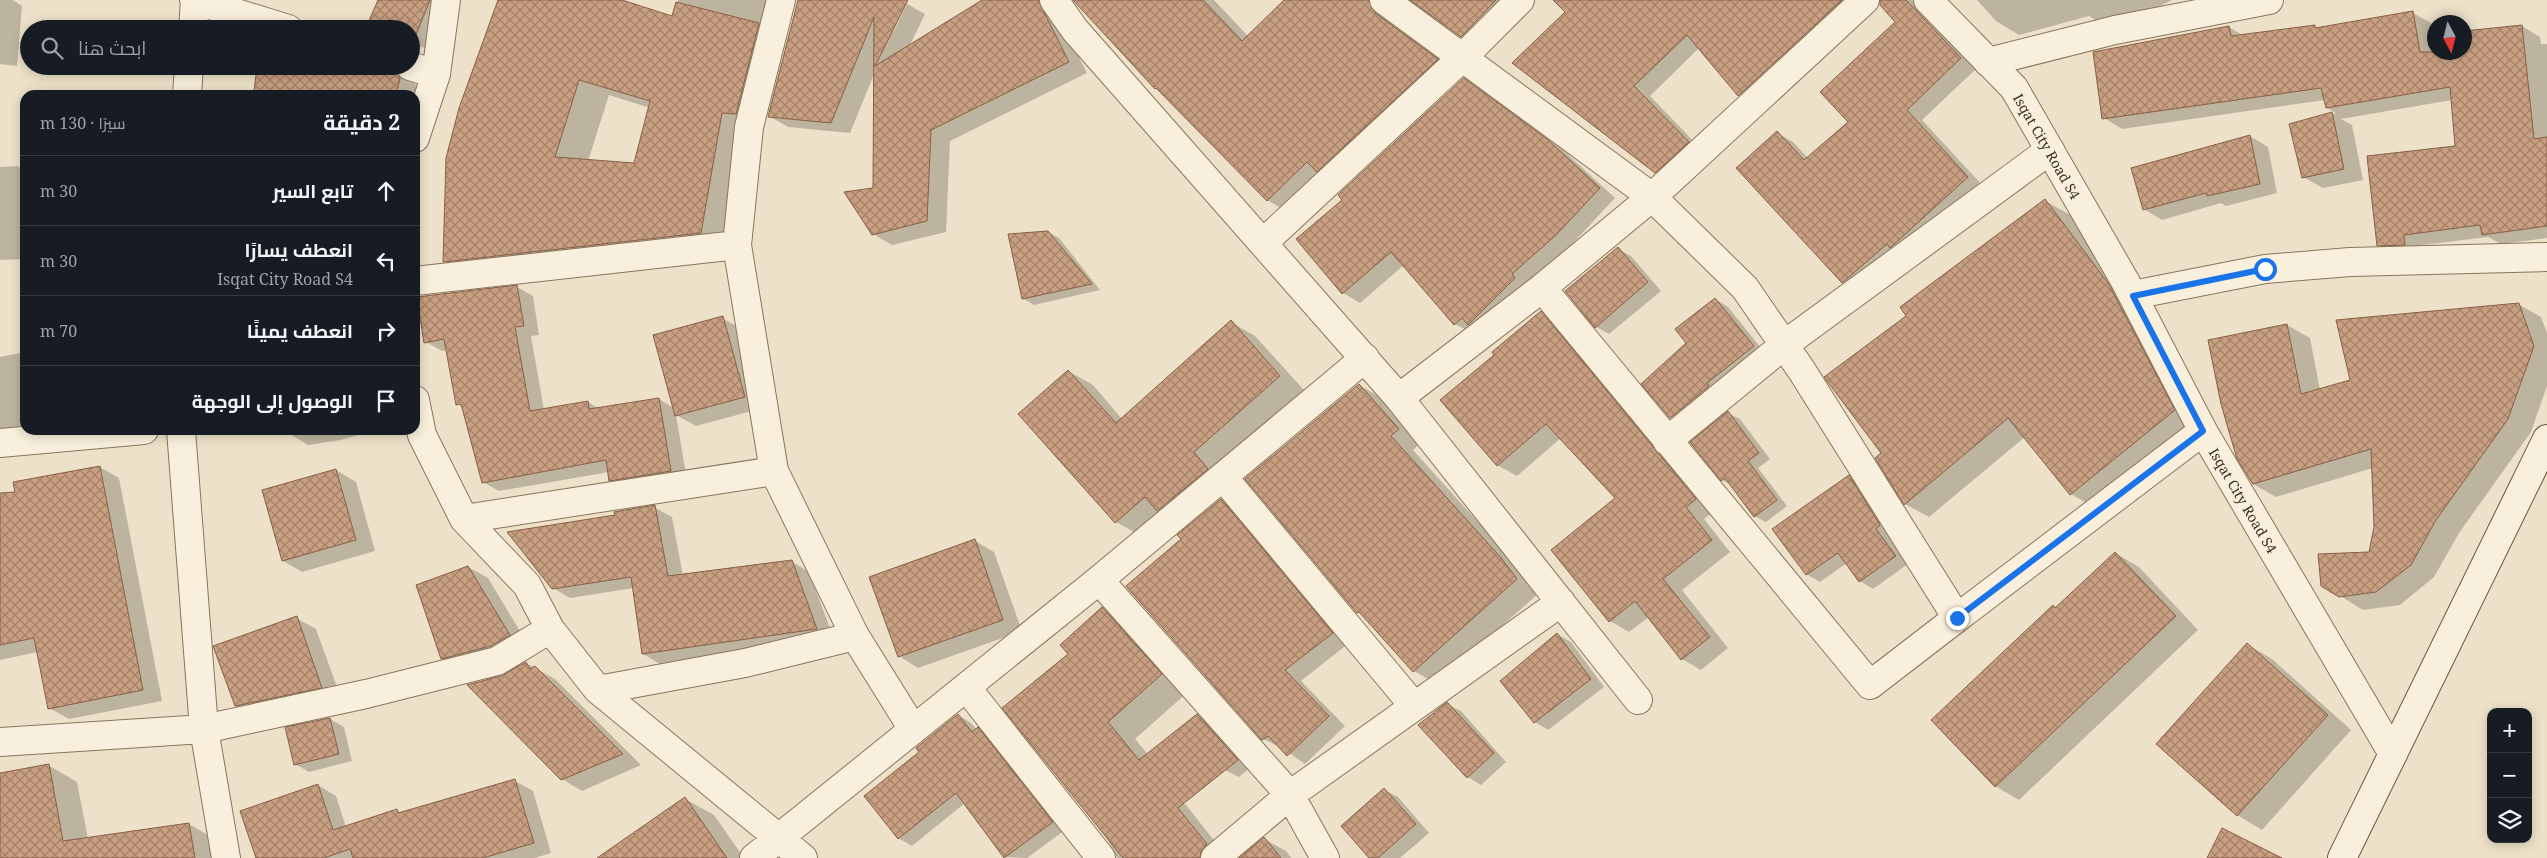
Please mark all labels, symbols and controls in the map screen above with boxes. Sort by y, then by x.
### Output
north arrow [2427,15,2472,60]
search box [20,20,420,75]
icon: search [38,34,66,62]
text: ابحث هنا [78,35,146,61]
street label: Isqat City Road S4 [2009,90,2085,203]
text: 2 دقيقة [323,108,400,136]
text: سيرًا · 130 m [40,112,126,134]
icon: ahead [372,177,400,205]
text: تابع السير [273,178,353,204]
text: 30 m [40,180,77,202]
text: انعطف يسارًا [244,237,353,263]
icon: left [372,247,400,275]
text: 30 m [40,250,77,272]
route start [2254,258,2277,281]
text: Isqat City Road S4 [217,268,353,290]
icon: right [372,317,400,345]
text: انعطف يمينًا [247,318,353,344]
text: 70 m [40,320,77,342]
icon: arrive [372,387,400,415]
text: الوصول إلى الوجهة [192,388,353,414]
street label: Isqat City Road S4 [2205,444,2282,556]
route end [1946,607,1969,630]
map controls [2487,708,2532,843]
button: + [2487,708,2532,753]
button: − [2487,753,2532,798]
button: layers [2487,798,2532,843]

